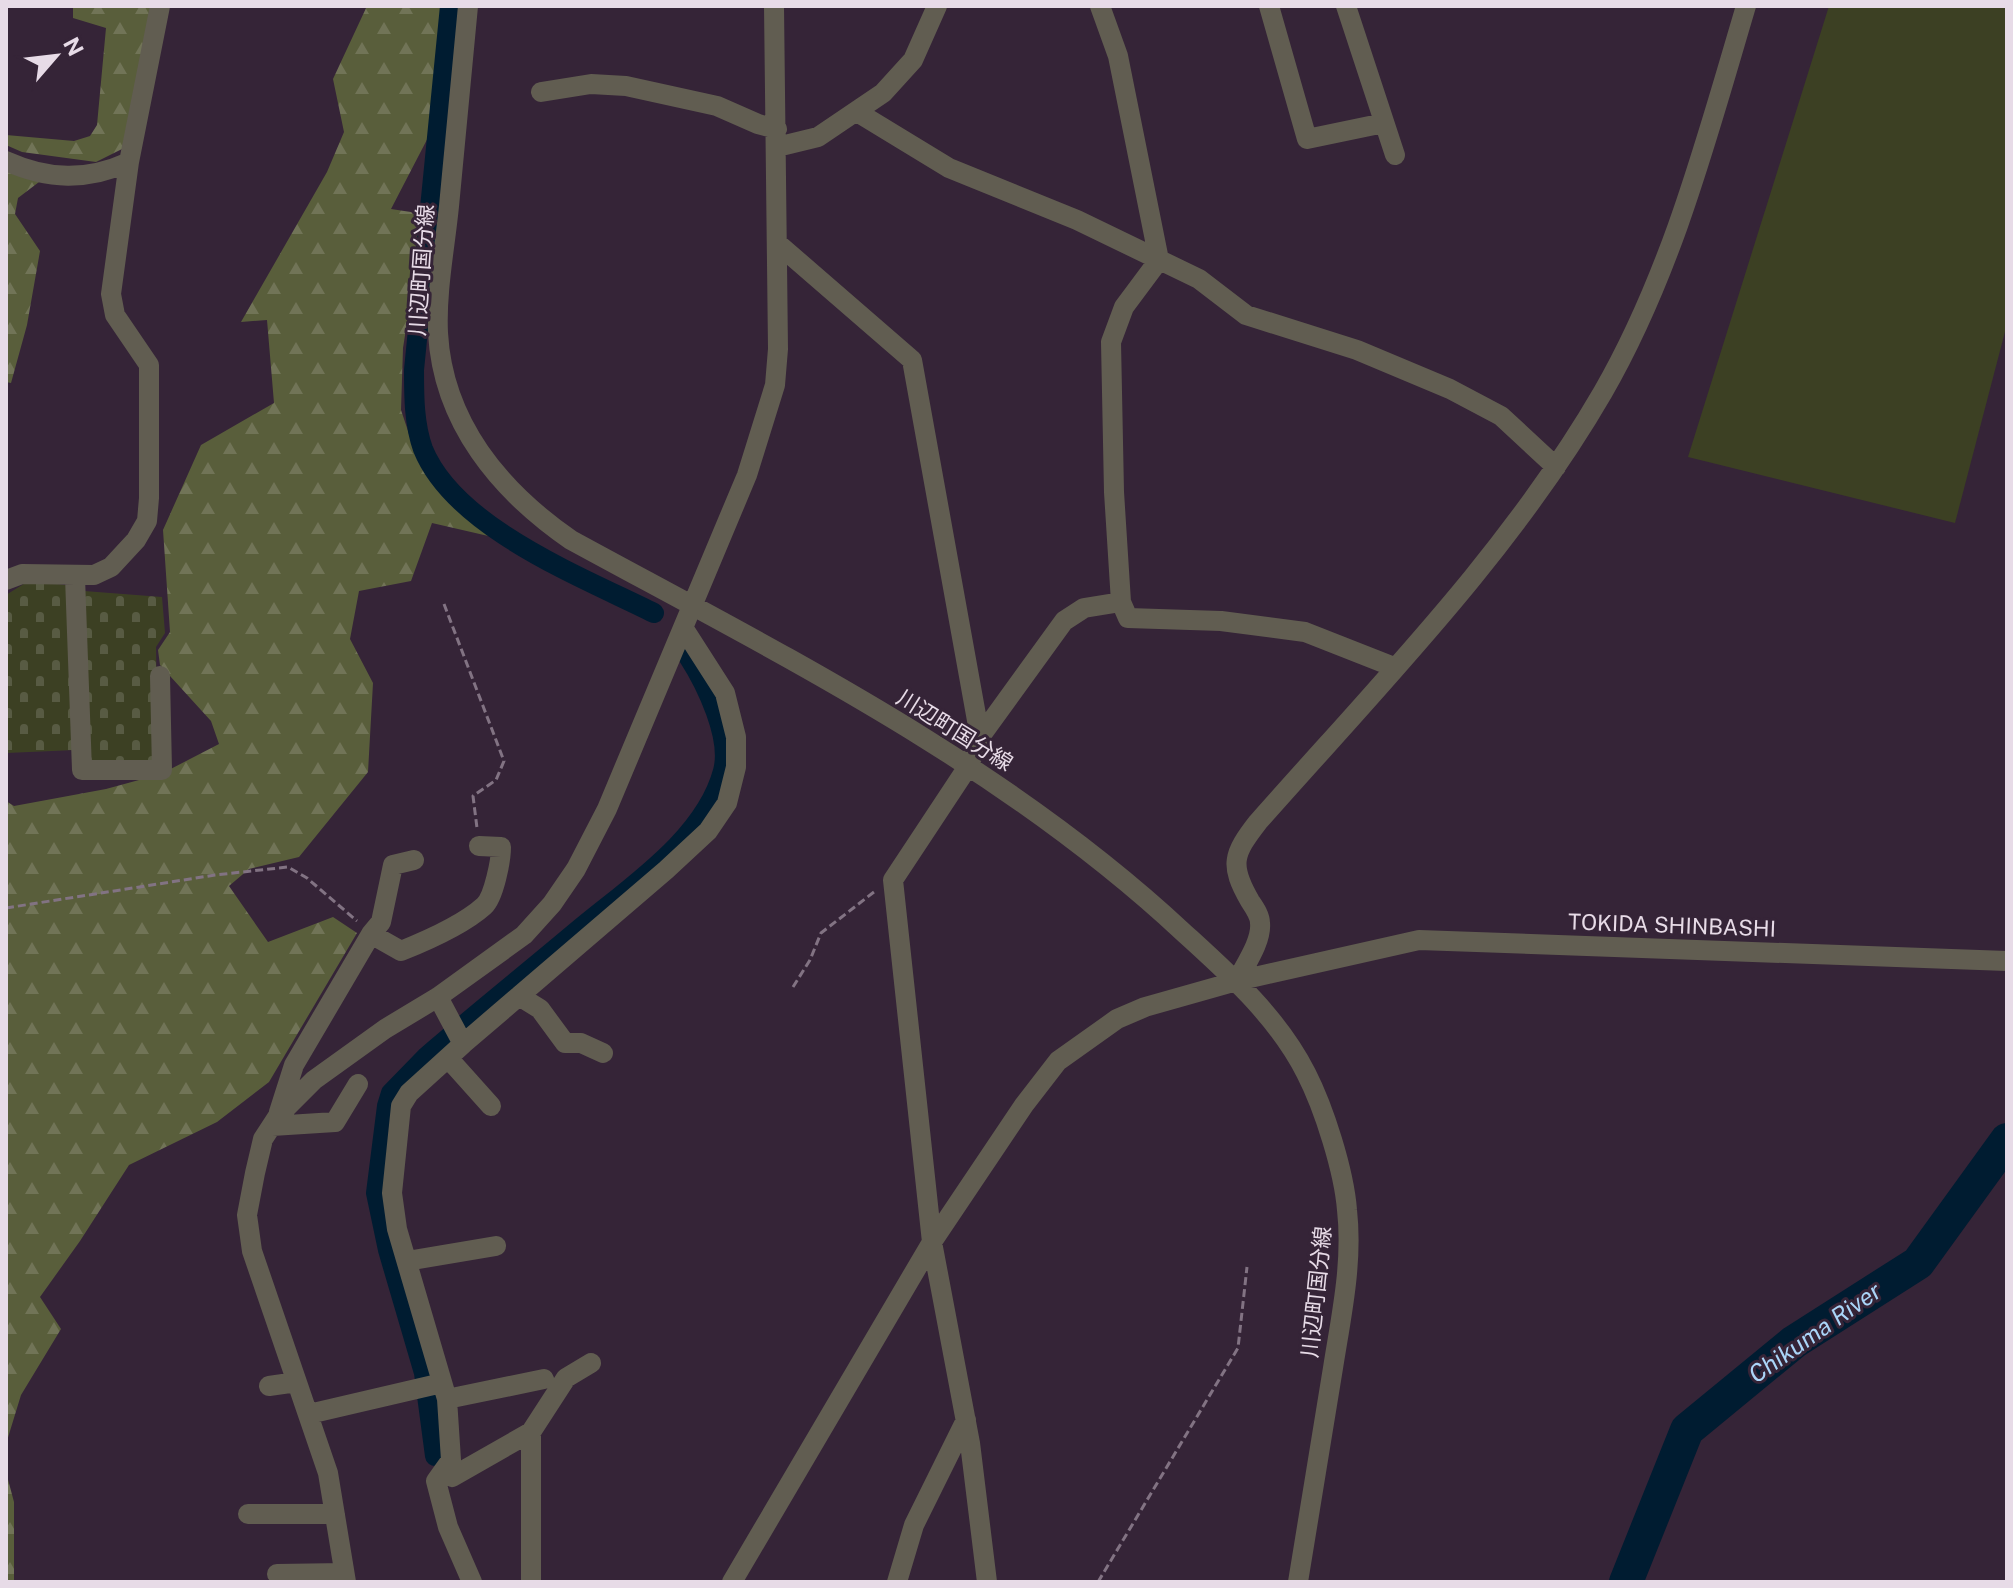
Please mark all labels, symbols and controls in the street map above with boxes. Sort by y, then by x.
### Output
north arrow [16,16,96,96]
text: N [58,33,89,60]
street label: 川辺町国分線 [403,203,439,337]
street label: 川辺町国分線 [892,684,1018,776]
street label: TOKIDA SHINBASHI [1568,908,1776,942]
street label: 川辺町国分線 [1296,1225,1336,1359]
water label: Chikuma River [1743,1276,1887,1388]

